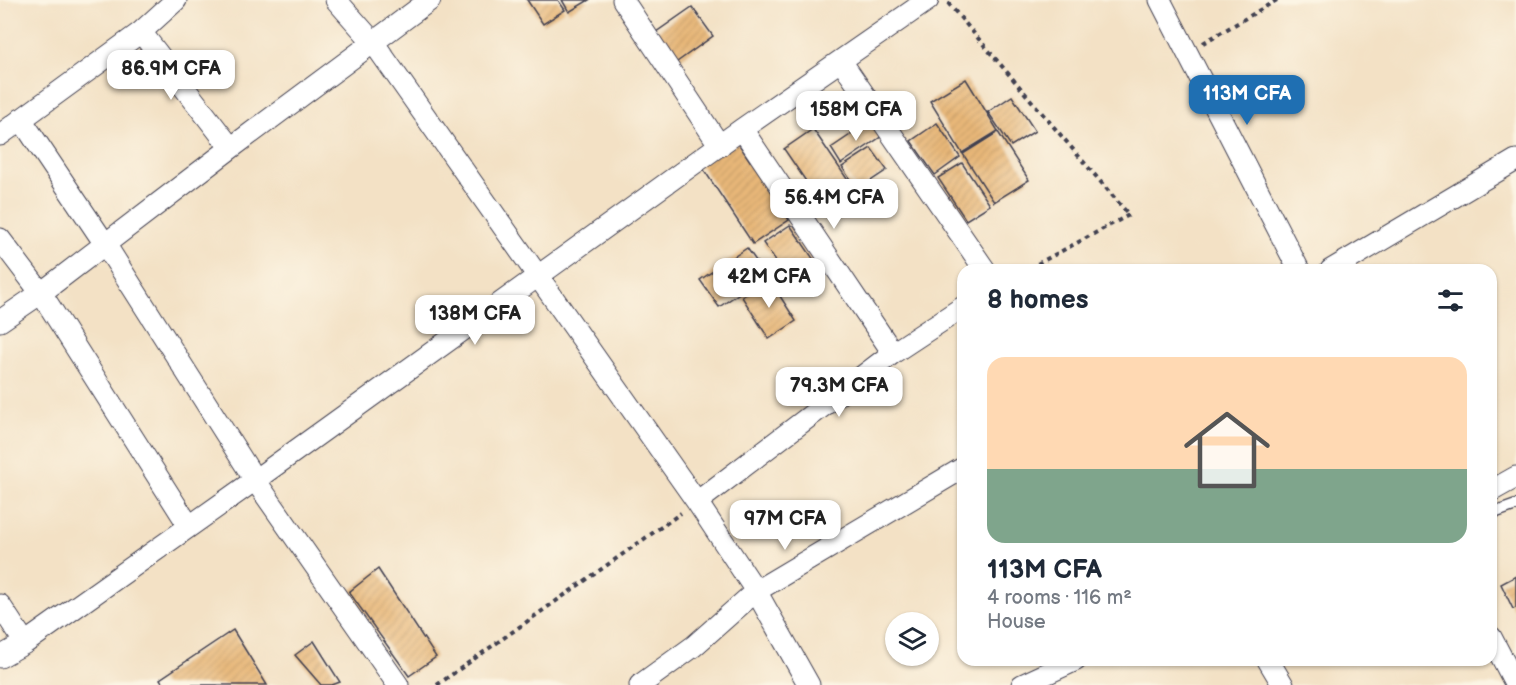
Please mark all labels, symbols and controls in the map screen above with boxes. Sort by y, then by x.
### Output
pin: 86.9M CFA [102,50,240,101]
text: 86.9M CFA [121,57,221,81]
pin: 113M CFA [1185,75,1309,126]
text: 113M CFA [1203,82,1291,106]
pin: 158M CFA [794,91,918,142]
text: 158M CFA [810,98,902,122]
pin: 56.4M CFA [765,179,903,230]
text: 56.4M CFA [784,186,884,210]
pin: 42M CFA [714,258,824,309]
text: 42M CFA [727,265,811,289]
icon: filters [1434,284,1467,317]
text: 8 homes [987,285,1089,316]
pin: 138M CFA [413,295,537,346]
text: 138M CFA [429,302,521,326]
pin: 79.3M CFA [770,367,908,418]
text: 79.3M CFA [790,374,888,398]
icon: home [1173,396,1281,504]
pin: 97M CFA [730,500,840,551]
text: 97M CFA [744,507,826,531]
text: 113M CFA [987,555,1102,586]
text: 4 rooms · 116 m² [987,586,1132,610]
text: House [987,610,1046,634]
map controls [885,612,939,666]
button: layers [885,612,939,666]

